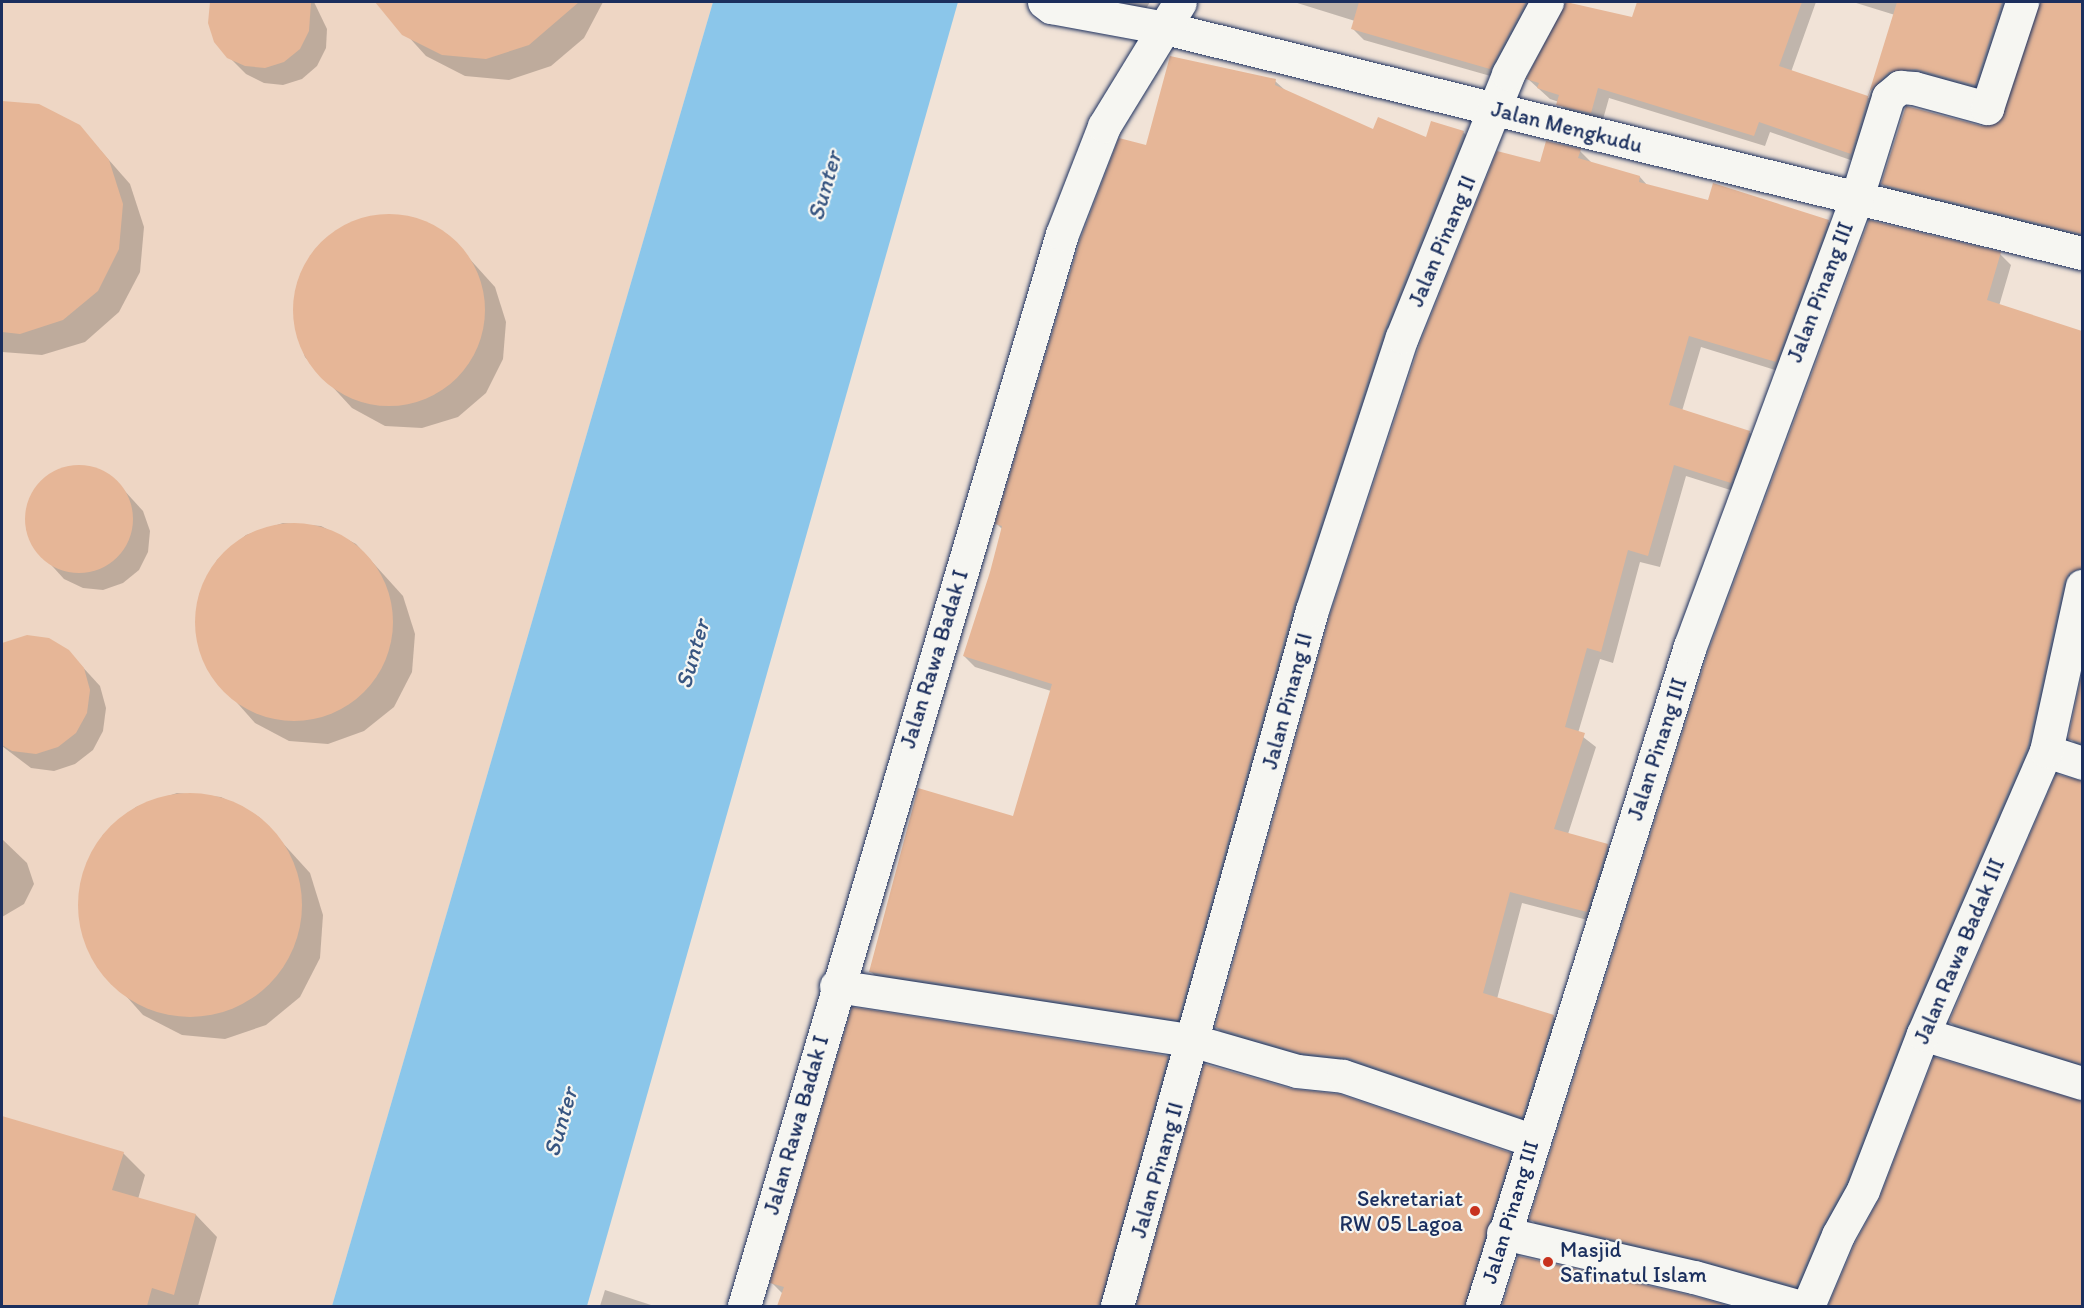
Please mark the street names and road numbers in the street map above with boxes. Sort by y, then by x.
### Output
street label: Jalan Mengkudu [1489,95,1645,159]
street label: Jalan Pinang II [1403,172,1481,310]
street label: Jalan Pinang III [1781,219,1859,365]
street label: Jalan Rawa Badak I [894,567,974,751]
street label: Jalan Pinang II [1256,631,1318,771]
street label: Jalan Pinang III [1622,675,1692,823]
street label: Jalan Rawa Badak III [1908,855,2010,1047]
street label: Jalan Rawa Badak I [758,1033,834,1217]
street label: Jalan Pinang II [1125,1100,1189,1240]
street label: Jalan Pinang III [1476,1138,1544,1286]

